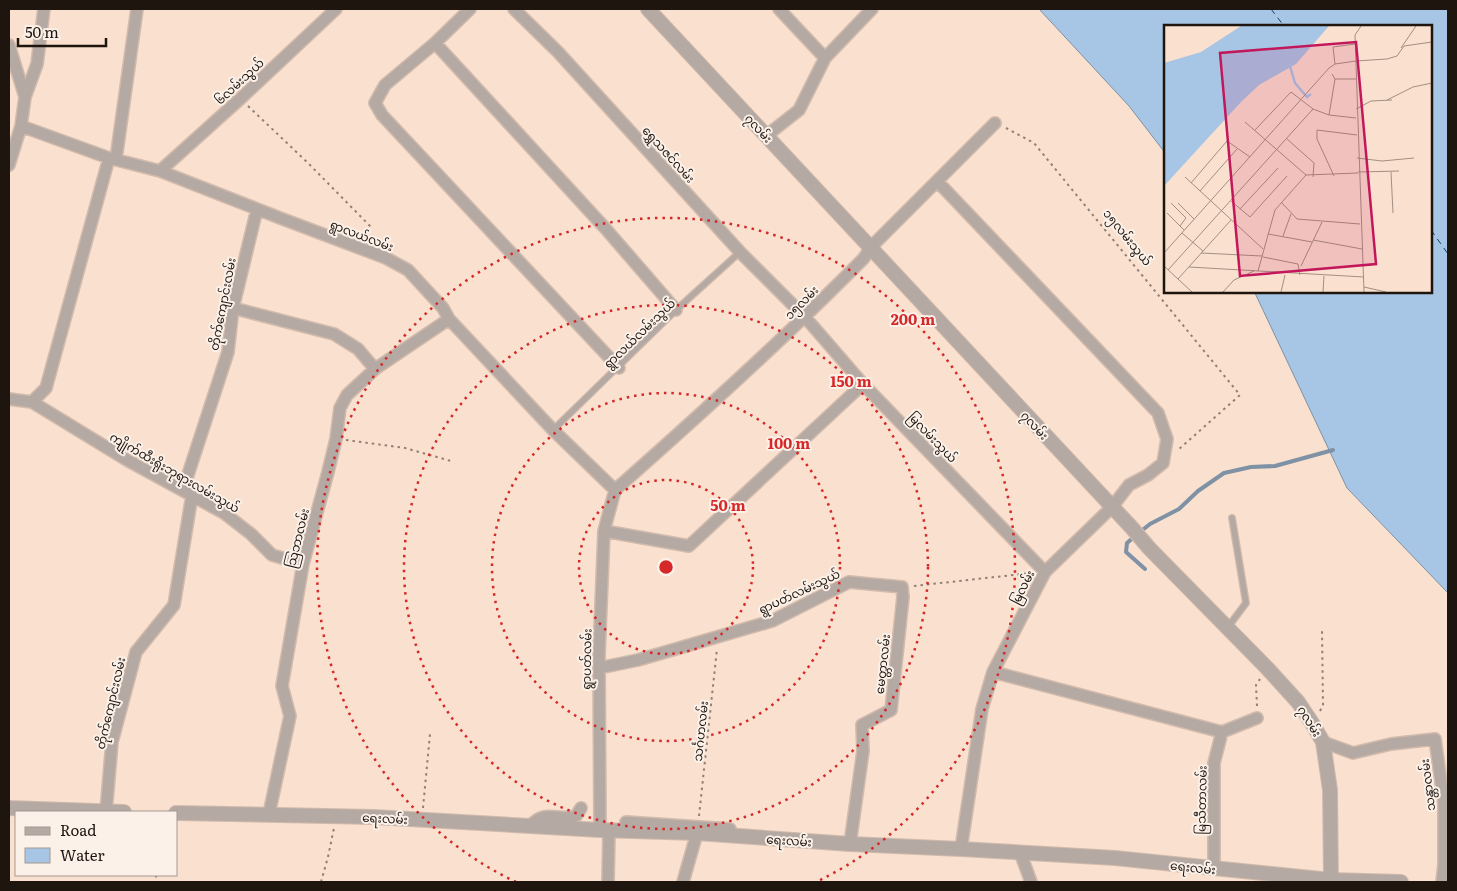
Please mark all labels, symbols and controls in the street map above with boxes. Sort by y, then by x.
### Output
scale bar [18,15,105,47]
text: 50 m [25,20,59,43]
inset map [1164,25,1432,292]
street label: ၆လမ်းသွယ် [210,53,269,110]
street label: ၇လမ်း [740,110,777,148]
street label: ရွှေသဇင်လမ်း [637,122,699,188]
street label: ၁၅လမ်းသွယ် [1098,205,1157,270]
street label: ရွာလယ်လမ်း [327,215,396,257]
street label: တိုက်ကျောင်းလမ်း [204,256,242,352]
street label: ၁၅လမ်း [780,281,823,324]
street label: ရွာလယ်လမ်းသွယ် [599,294,680,373]
text: 200 m [891,307,935,330]
text: 150 m [830,369,872,392]
street label: ၇လမ်း [1016,407,1053,445]
street label: မြလမ်းသွယ် [903,408,962,468]
street label: ကျိုက်ထီးရိုးဘုရားလမ်းသွယ် [106,427,243,518]
text: 100 m [768,431,810,454]
text: 50 m [710,493,746,516]
street label: သြဘာလမ်း [281,506,315,570]
centre of rings [657,558,675,576]
street label: ရွာပတ်လမ်းသွယ် [755,564,844,620]
street label: မြလမ်း [1006,567,1040,608]
street label: ရွာပတ်လမ်း [576,628,598,690]
street label: မေတ္တာလမ်း [870,633,896,695]
street label: တိုက်ကျောင်းလမ်း [91,655,131,751]
street label: သင်္ဂဟလမ်း [688,700,712,762]
street label: ၇လမ်း [1292,702,1327,741]
street label: သန္တာလမ်း [1415,758,1441,812]
street label: မြသီတာလမ်း [1191,765,1213,835]
street label: ရေးလမ်း [362,808,408,830]
legend [15,811,178,876]
text: Road [60,818,96,841]
street label: ရေးလမ်း [765,829,812,853]
text: Water [60,843,105,866]
street label: ရေးလမ်း [1169,856,1217,880]

